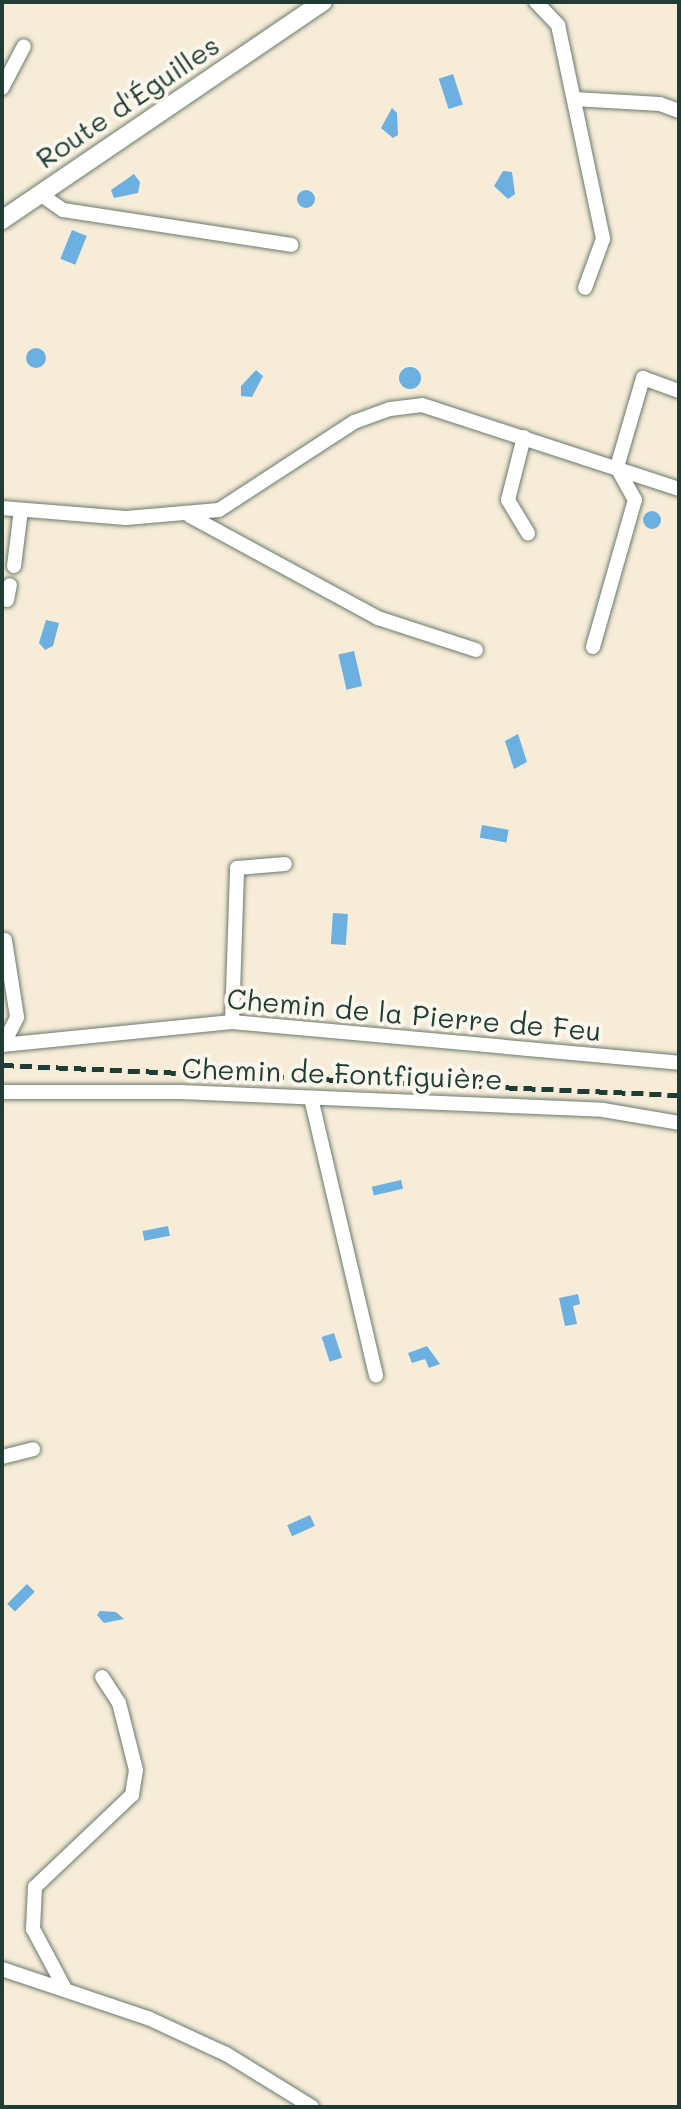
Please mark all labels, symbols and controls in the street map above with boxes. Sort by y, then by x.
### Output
street label: Route d'Éguilles [29,27,225,175]
street label: Chemin de la Pierre de Feu [225,981,603,1047]
street label: Chemin de Fontfiguière [181,1051,503,1095]

